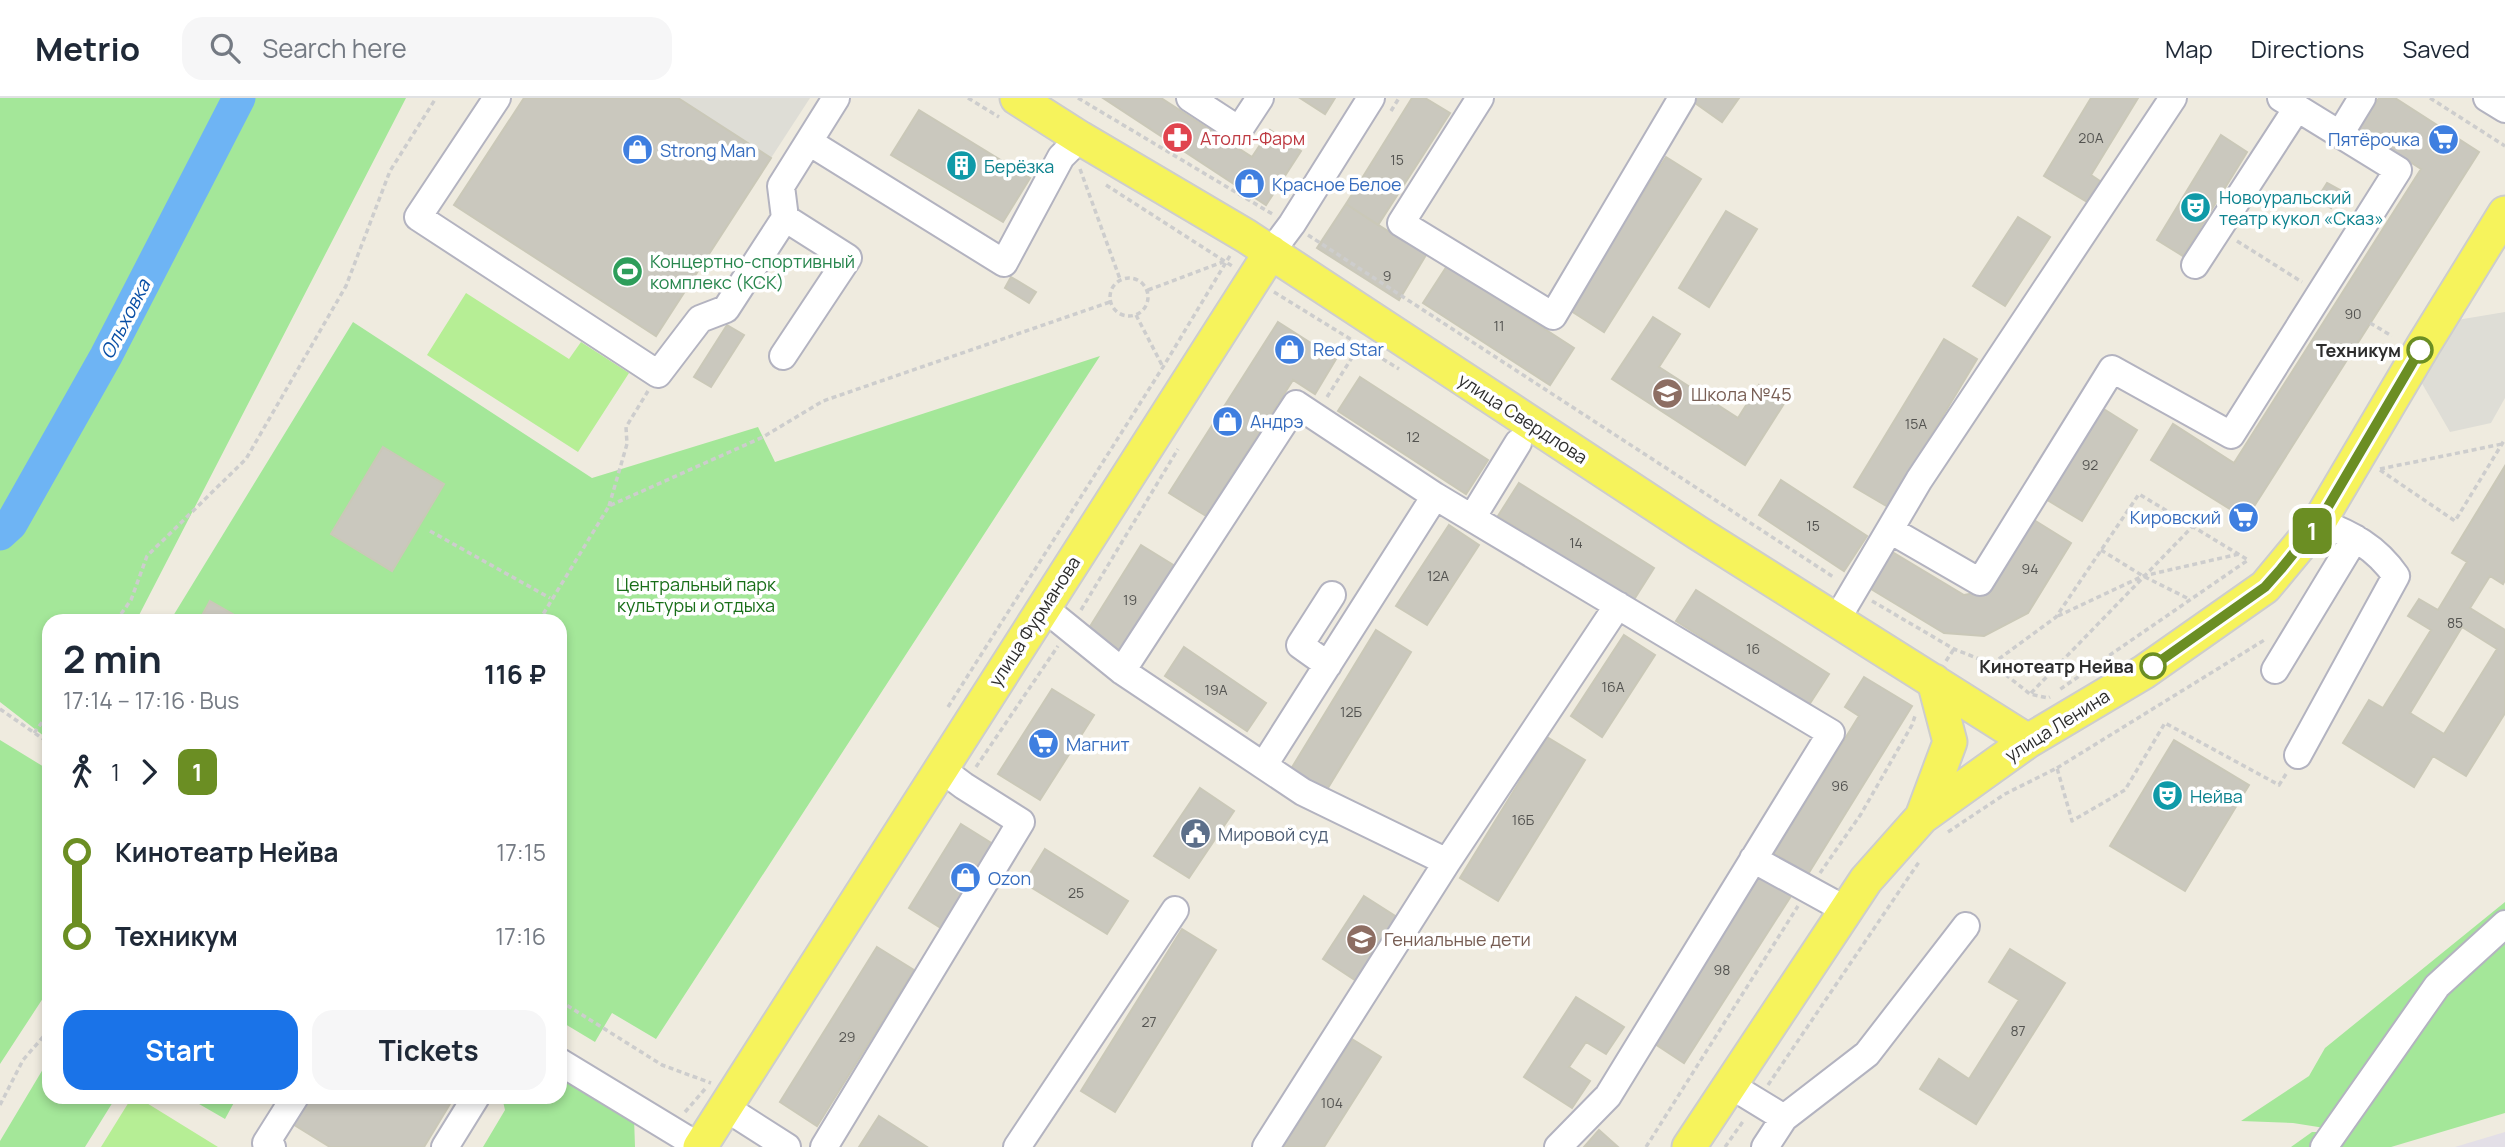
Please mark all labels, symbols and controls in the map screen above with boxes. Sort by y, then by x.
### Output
search box [182,17,672,80]
text: Metrio [35,26,140,71]
icon: search [206,29,244,67]
text: Search here [262,30,407,66]
text: Map [2165,32,2213,65]
text: Directions [2251,32,2364,65]
text: Saved [2402,32,2470,65]
pharmacy icon: Атолл-Фарм [1160,121,1194,155]
supermarket icon: Пятёрочка [2426,122,2460,156]
place label: Атолл-Фарм [1200,126,1305,150]
place label: Пятёрочка [2328,127,2420,151]
house number: 20А [2078,128,2104,147]
shop icon: Strong Man [620,133,654,167]
place label: Strong Man [660,138,756,162]
building icon: Берёзка [944,149,978,183]
house number: 15 [1390,150,1404,169]
place label: Берёзка [984,154,1054,178]
shop icon: Красное Белое [1232,167,1266,201]
place label: Красное Белое [1272,172,1402,196]
place label: Новоуральский театр кукол «Сказ» [2219,185,2384,230]
theatre icon: Новоуральский театр кукол «Сказ» [2179,190,2213,224]
place label: Концертно-спортивный комплекс (КСК) [650,249,855,294]
sports icon: Концертно-спортивный комплекс (КСК) [610,254,644,288]
house number: 9 [1383,266,1391,285]
water label: Ольховка [94,274,157,363]
house number: 90 [2344,304,2362,323]
house number: 11 [1494,316,1504,335]
shop icon: Red Star [1273,332,1307,366]
place label: Red Star [1313,337,1384,361]
marker: Техникум [2407,337,2433,363]
place label: Техникум [2316,338,2401,362]
street label: улица Свердлова [1454,367,1592,469]
school or university icon: Школа №45 [1651,377,1685,411]
place label: Школа №45 [1691,382,1792,406]
shop icon: Андрэ [1210,404,1244,438]
place label: Андрэ [1250,409,1303,433]
house number: 15А [1905,414,1927,433]
house number: 12 [1406,427,1420,446]
house number: 92 [2082,455,2098,474]
supermarket icon: Кировский [2227,500,2261,534]
place label: Кировский [2130,505,2221,529]
line badge: 1 [2289,508,2335,554]
text: 1 [2307,514,2317,547]
house number: 15 [1806,516,1820,535]
house number: 14 [1569,533,1583,552]
street label: улица Фурманова [983,551,1085,691]
house number: 94 [2022,559,2038,578]
house number: 12А [1427,566,1449,585]
park label: Центральный парк культуры и отдыха [616,572,777,617]
house number: 19 [1123,590,1137,609]
house number: 85 [2447,613,2463,632]
text: 2 min [63,632,162,684]
house number: 16 [1746,639,1760,658]
marker: Кинотеатр Нейва [2140,653,2166,679]
place label: Кинотеатр Нейва [1979,654,2134,678]
text: 116 ₽ [484,656,546,692]
house number: 16А [1601,677,1625,696]
house number: 19А [1204,680,1228,699]
street label: улица Ленина [2000,683,2114,767]
text: 17:14 – 17:16 · Bus [63,684,239,716]
house number: 12Б [1340,702,1362,721]
supermarket icon: Магнит [1026,727,1060,761]
place label: Магнит [1066,732,1130,756]
icon: walk [63,753,101,791]
icon: forward [130,753,168,791]
text: 1 [192,755,203,788]
text: 1 [111,756,120,788]
house number: 96 [1831,776,1849,795]
theatre icon: Нейва [2150,779,2184,813]
place label: Нейва [2190,784,2243,808]
house number: 16Б [1512,810,1535,829]
public building icon: Мировой суд [1178,817,1212,851]
place label: Мировой суд [1218,822,1329,846]
text: Кинотеатр Нейва [115,834,339,870]
text: 17:15 [496,836,546,868]
shop icon: Ozon [948,861,982,895]
place label: Ozon [988,866,1031,890]
house number: 25 [1068,883,1084,902]
text: Техникум [115,918,238,954]
text: 17:16 [495,920,546,952]
school or university icon: Гениальные дети [1344,922,1378,956]
place label: Гениальные дети [1384,927,1531,951]
house number: 98 [1714,960,1730,979]
button: Start [63,1010,298,1090]
button: Tickets [312,1010,546,1090]
house number: 27 [1141,1012,1157,1031]
house number: 87 [2010,1021,2026,1040]
house number: 29 [839,1027,855,1046]
house number: 104 [1321,1093,1343,1112]

